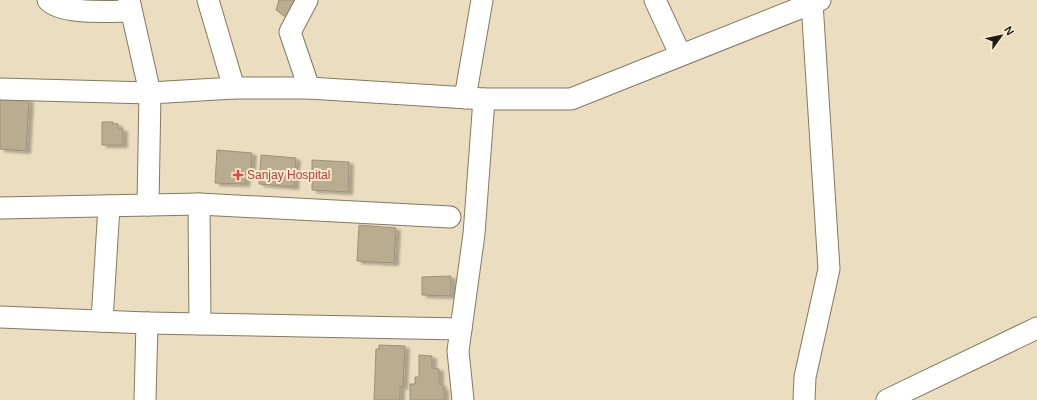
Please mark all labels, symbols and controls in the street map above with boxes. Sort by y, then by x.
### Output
north arrow [981,16,1021,56]
text: N [1002,24,1017,37]
place label: Sanjay Hospital [247,168,330,182]
marker: Sanjay Hospital [232,169,244,181]

